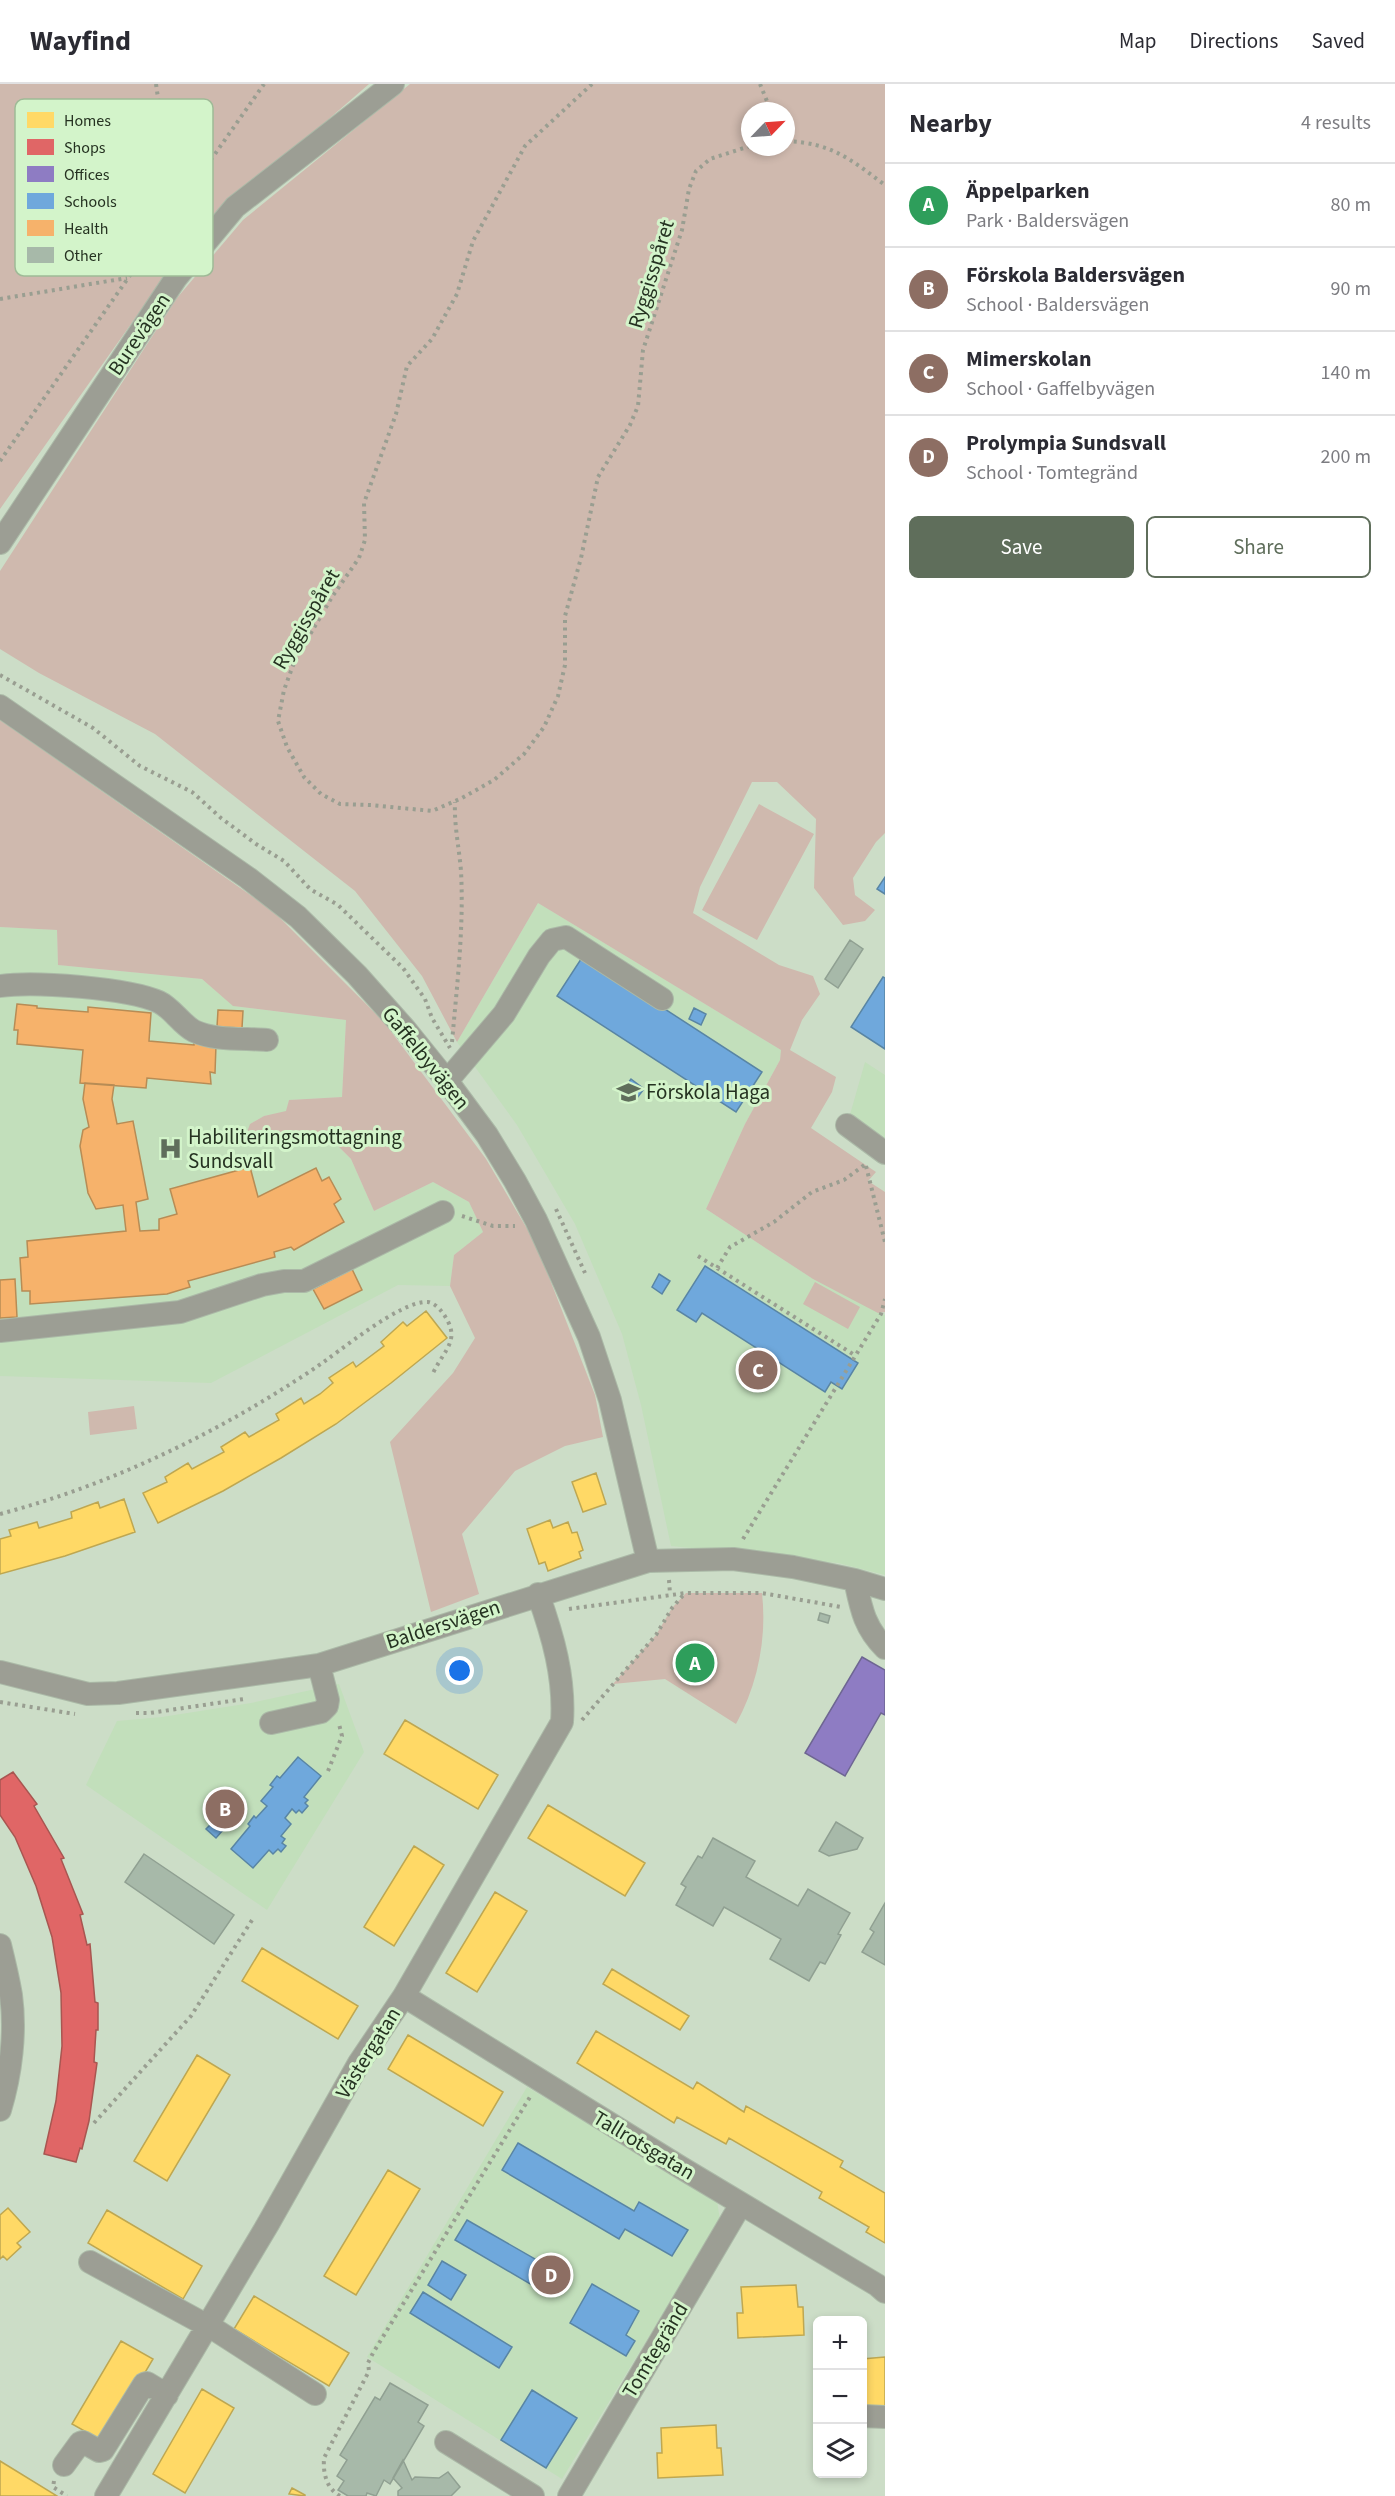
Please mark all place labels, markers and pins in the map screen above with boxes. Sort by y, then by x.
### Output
place label: Förskola Haga [646,1077,770,1107]
school or university icon: Förskola Haga [615,1079,641,1105]
place label: Habiliteringsmottagning Sundsvall [188,1122,402,1176]
hospital icon: Habiliteringsmottagning Sundsvall [157,1136,183,1162]
pin: C [738,1348,777,1392]
pin: A [676,1640,714,1686]
pin: B [206,1786,244,1832]
pin: D [532,2252,570,2298]

